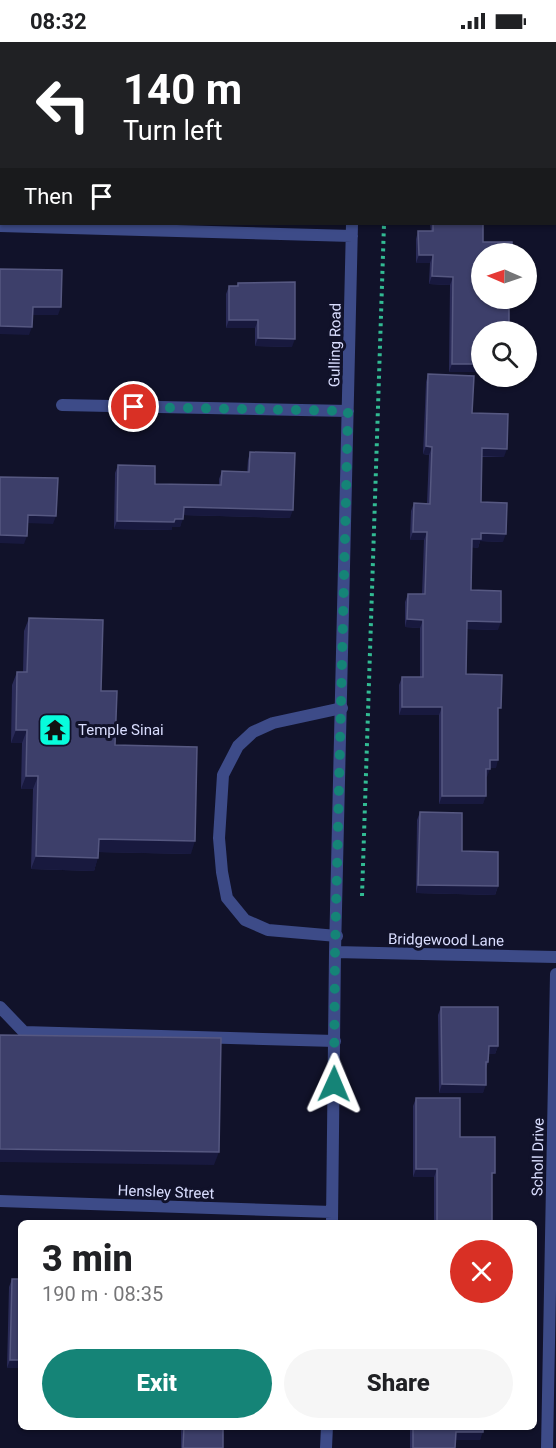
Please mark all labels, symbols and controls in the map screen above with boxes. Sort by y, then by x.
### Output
text: 08:32 [30,9,87,34]
text: 140 m [123,65,242,114]
icon: left [24,66,102,144]
text: Turn left [123,115,223,147]
icon: arrive [85,180,118,213]
text: Then [24,184,73,209]
north arrow [471,243,537,309]
map controls [471,243,537,387]
street label: Gulling Road [325,303,345,387]
button: search [471,321,537,387]
pin [108,381,159,432]
icon: arrive [117,390,150,423]
temple icon: Temple Sinai [37,712,73,748]
place label: Temple Sinai [78,721,164,739]
street label: Bridgewood Lane [388,930,504,950]
position arrow [302,1052,366,1116]
street label: Scholl Drive [528,1118,548,1196]
street label: Hensley Street [117,1181,215,1203]
text: 3 min [42,1238,133,1280]
button: close [450,1240,513,1303]
text: 190 m · 08:35 [42,1282,163,1306]
button: Exit [42,1349,272,1418]
button: Share [284,1349,513,1418]

